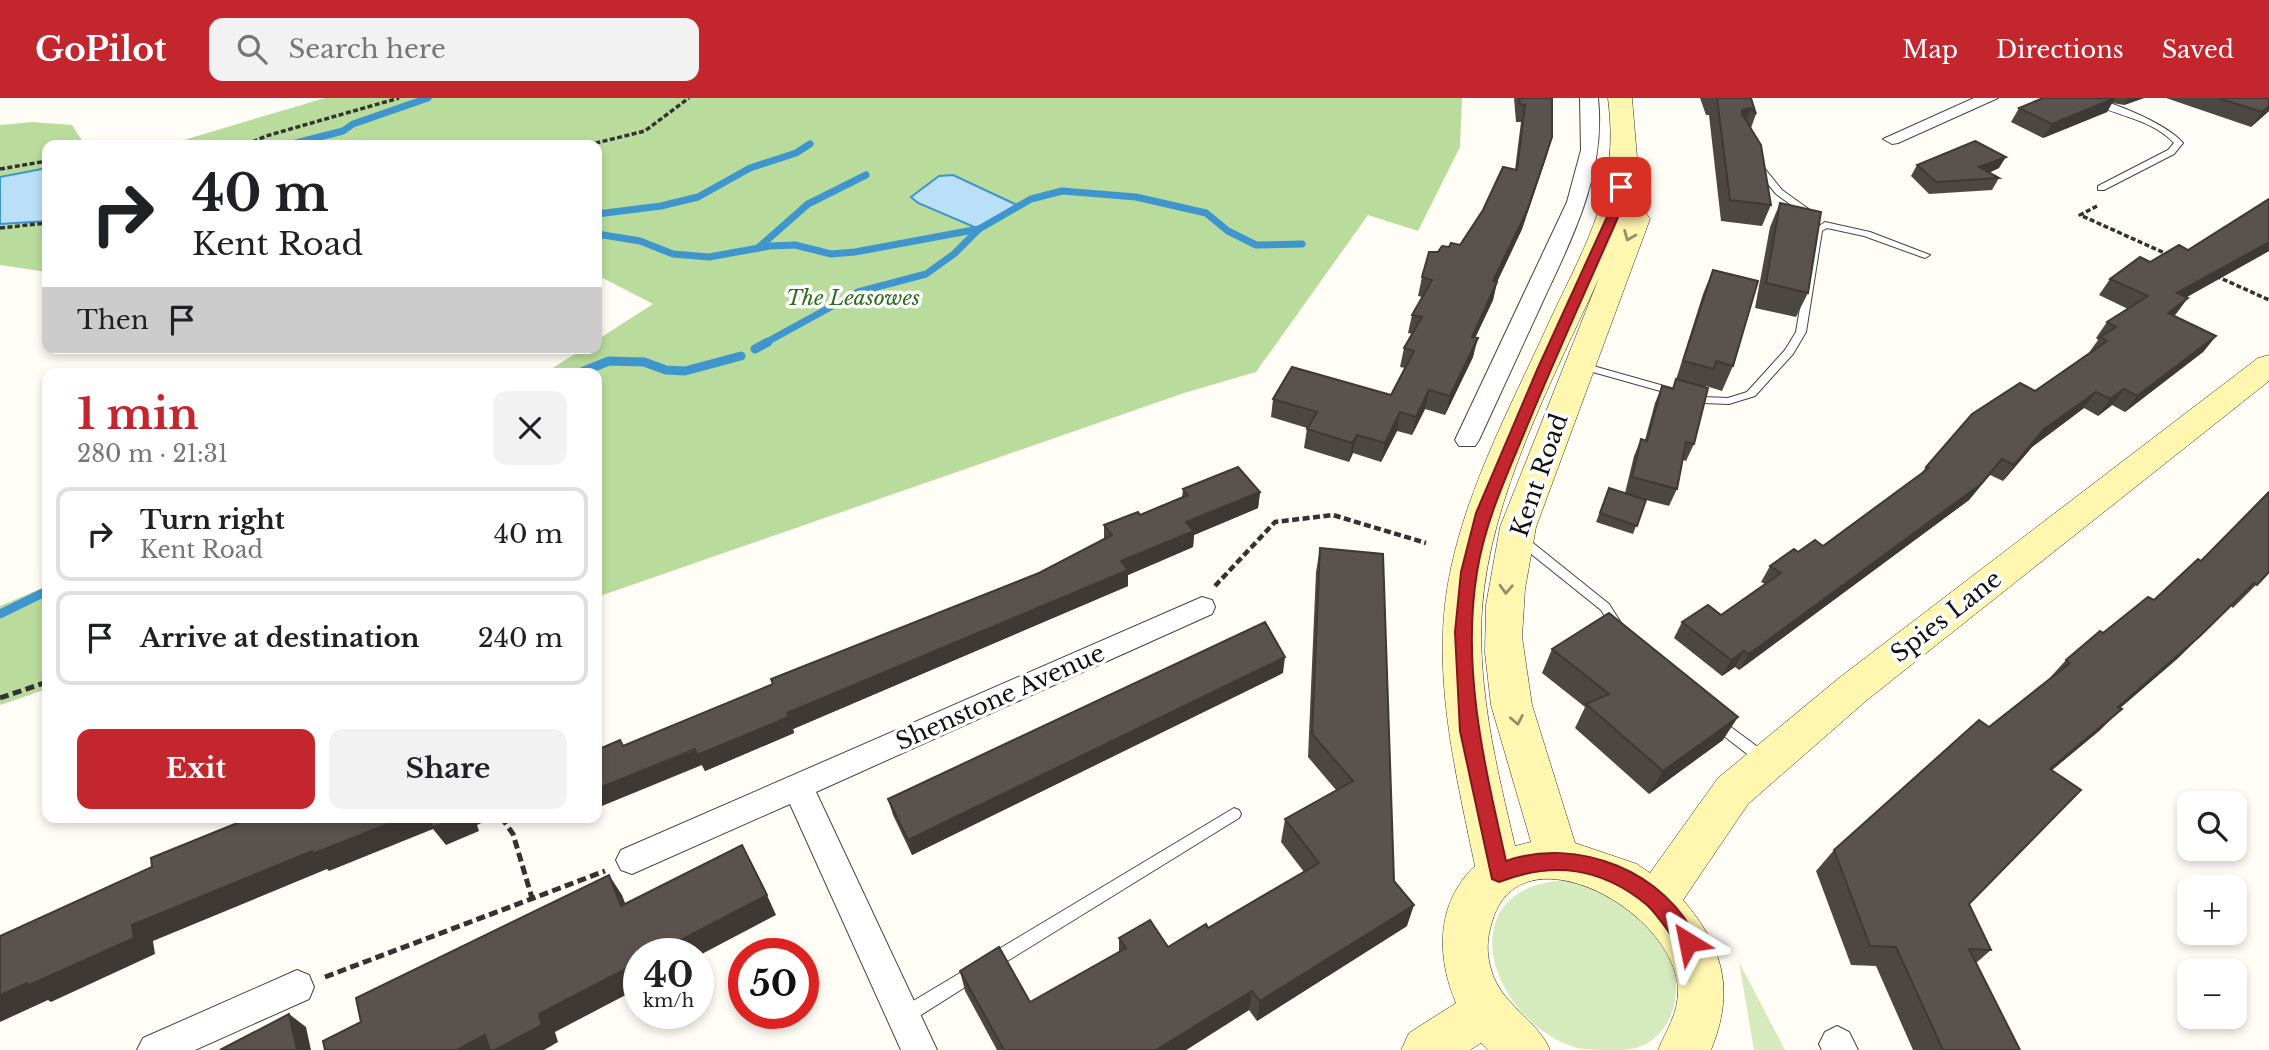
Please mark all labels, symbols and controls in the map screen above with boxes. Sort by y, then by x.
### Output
search box [209,18,699,81]
text: GoPilot [35,29,167,70]
icon: search [233,30,271,68]
text: Search here [289,33,446,65]
text: Map [1902,35,1958,64]
text: Directions [1996,35,2124,64]
text: Saved [2162,35,2234,64]
pin [1591,157,1651,217]
text: 40 m [192,163,329,224]
icon: right [77,168,168,259]
icon: arrive [1602,168,1640,206]
text: Kent Road [192,224,363,264]
one-way arrow [1624,230,1638,242]
park label: The Leasowes [786,285,920,311]
icon: arrive [163,301,201,339]
text: Then [77,304,149,336]
text: 1 min [77,388,199,440]
button: close [493,391,567,465]
street label: Kent Road [1504,410,1574,540]
text: 280 m · 21:31 [77,440,228,468]
text: Turn right [140,504,285,536]
icon: right [81,515,119,553]
text: 40 m [494,518,563,550]
text: Kent Road [140,536,263,564]
street label: Spies Lane [1885,564,2007,668]
one-way arrow [1498,584,1513,595]
icon: arrive [81,619,119,657]
text: Arrive at destination [140,622,420,654]
text: 240 m [478,622,563,654]
street label: Shenstone Avenue [891,638,1109,756]
one-way arrow [1508,714,1523,726]
button: Exit [77,729,315,809]
button: Share [329,729,567,809]
map controls [2177,791,2247,1029]
button: search [2177,791,2247,861]
button: + [2177,875,2247,945]
position arrow [1651,905,1725,979]
speed limit sign: 50 [728,938,819,1029]
text: 40 [644,953,693,996]
button: − [2177,959,2247,1029]
text: km/h [643,990,694,1012]

